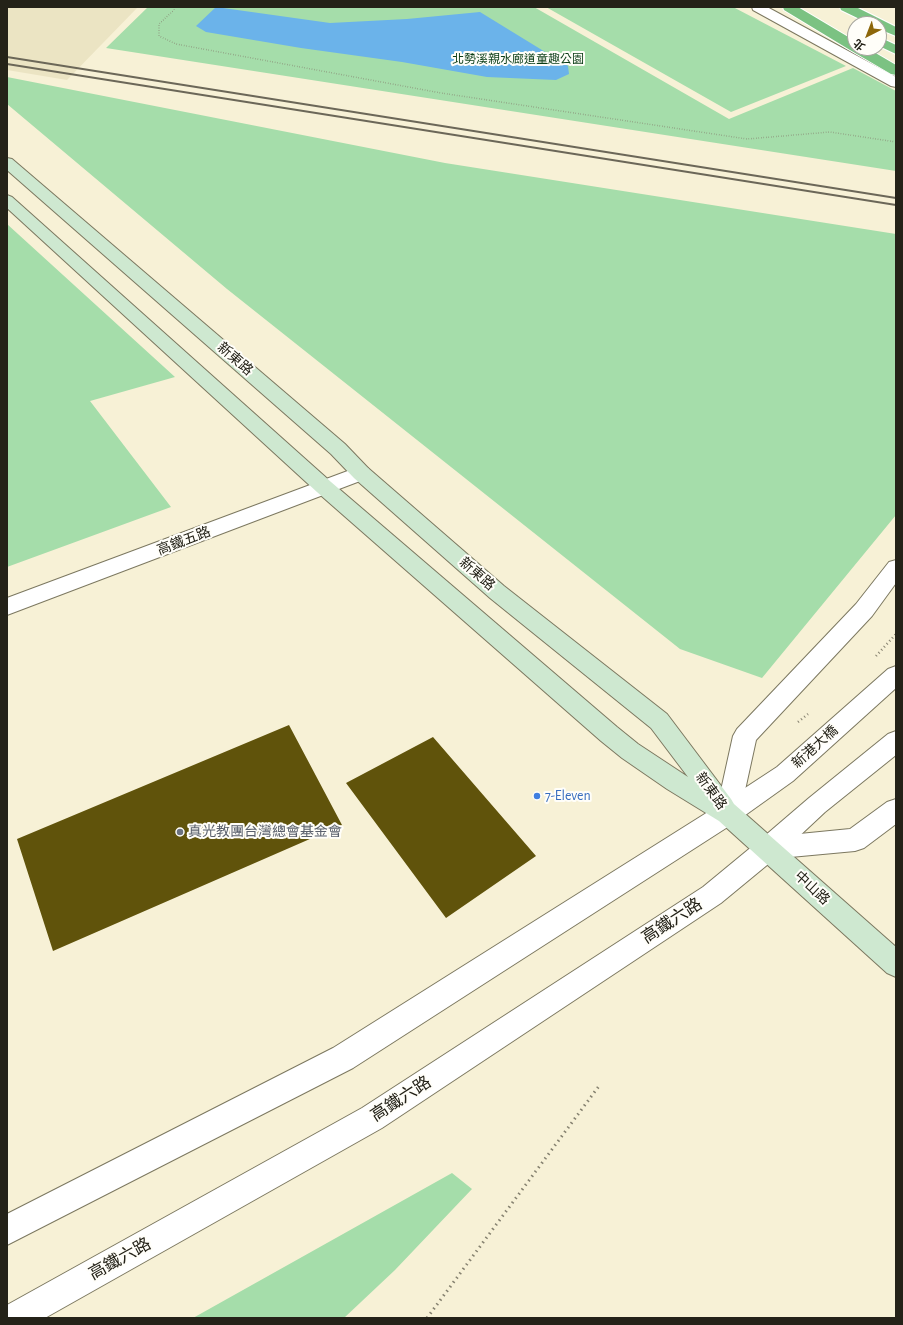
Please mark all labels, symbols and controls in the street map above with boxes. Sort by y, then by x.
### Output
north arrow [847,16,887,56]
text: 北 [852,37,867,52]
park label: 北勢溪親水廊道童趣公園 [452,52,584,66]
street label: 新東路 [214,339,256,379]
street label: 高鐵五路 [155,523,213,559]
street label: 新東路 [456,554,498,594]
street label: 新港大橋 [789,722,841,772]
street label: 新東路 [692,769,730,813]
place label: 7-Eleven [545,788,591,804]
marker: 7-Eleven [532,791,542,801]
place label: 真光教團台灣總會基金會 [188,824,342,840]
marker: 真光教團台灣總會基金會 [175,827,185,837]
street label: 中山路 [791,868,833,908]
street label: 高鐵六路 [638,894,706,948]
street label: 高鐵六路 [367,1072,435,1126]
street label: 高鐵六路 [85,1234,155,1284]

